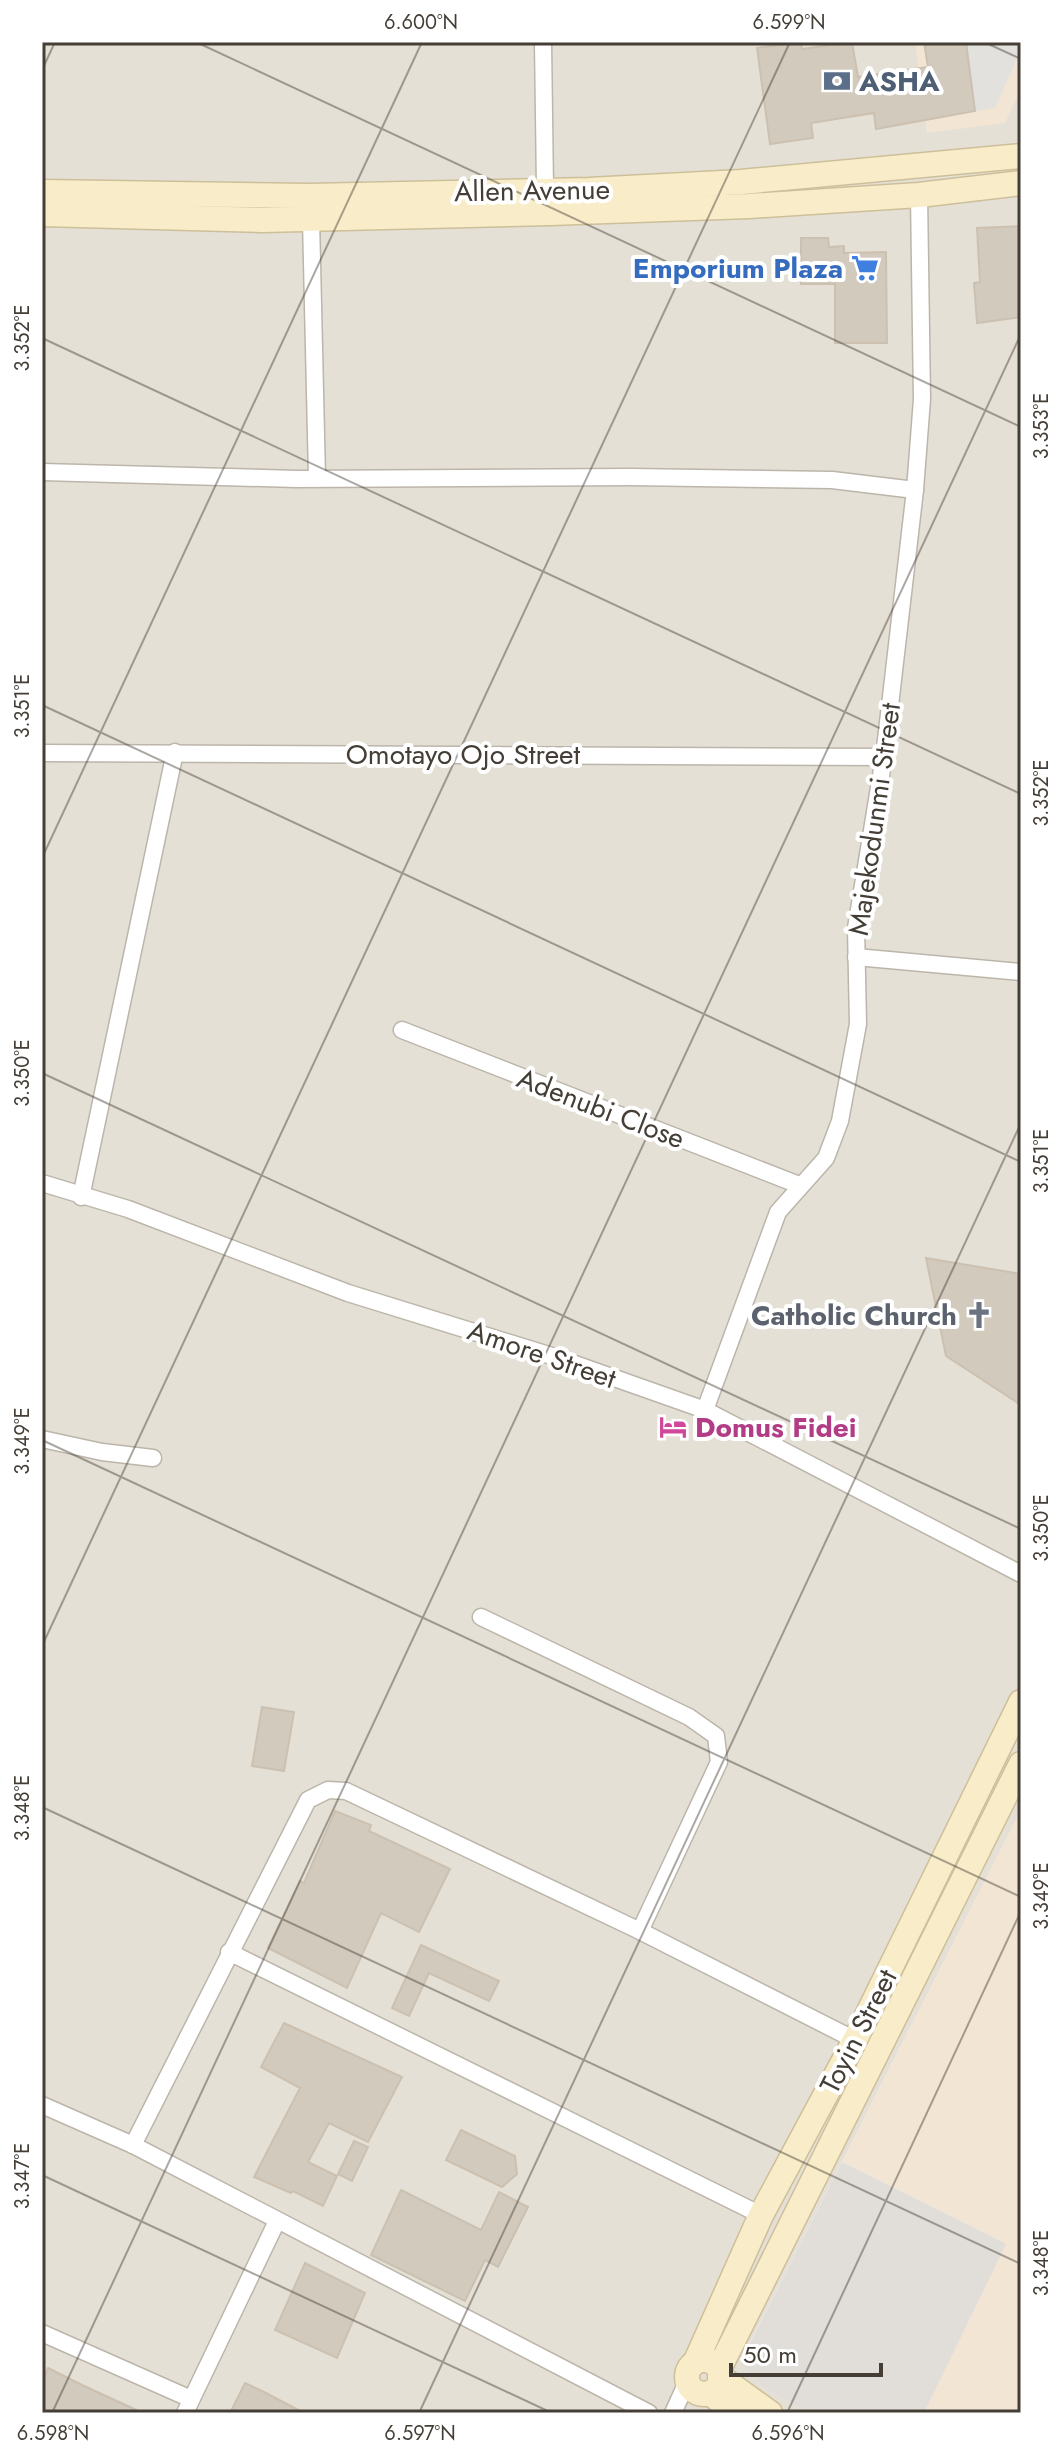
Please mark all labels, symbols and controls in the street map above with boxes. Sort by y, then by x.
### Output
text: 6.600°N [384,8,458,37]
text: 6.599°N [753,8,825,37]
place label: ASHA [858,61,940,102]
bank icon: ASHA [822,66,852,96]
street label: Allen Avenue [454,169,610,212]
place label: Emporium Plaza [633,248,843,289]
supermarket icon: Emporium Plaza [850,253,880,283]
text: 3.352°E [8,305,37,371]
text: 3.353°E [1027,393,1056,459]
text: 3.351°E [8,674,37,738]
street label: Majekodunmi Street [838,700,911,938]
street label: Omotayo Ojo Street [346,734,581,775]
text: 3.352°E [1027,760,1056,826]
text: 3.350°E [8,1039,37,1107]
street label: Adenubi Close [511,1058,691,1159]
text: 3.351°E [1027,1129,1056,1193]
place label: Catholic Church [751,1295,957,1336]
church icon: Catholic Church [964,1300,994,1330]
street label: Amore Street [462,1310,622,1399]
text: 3.349°E [8,1407,37,1475]
place label: Domus Fidei [695,1407,857,1448]
hotel icon: Domus Fidei [658,1412,688,1442]
text: 3.350°E [1027,1494,1056,1562]
text: 3.348°E [8,1775,37,1841]
text: 3.349°E [1027,1862,1056,1930]
street label: Toyin Street [810,1962,907,2101]
text: 3.347°E [8,2143,37,2209]
text: 3.348°E [1027,2230,1056,2296]
scale bar [731,2327,881,2377]
text: 50 m [743,2337,797,2372]
text: 6.598°N [17,2419,89,2448]
text: 6.597°N [384,2419,456,2448]
text: 6.596°N [752,2419,824,2448]

